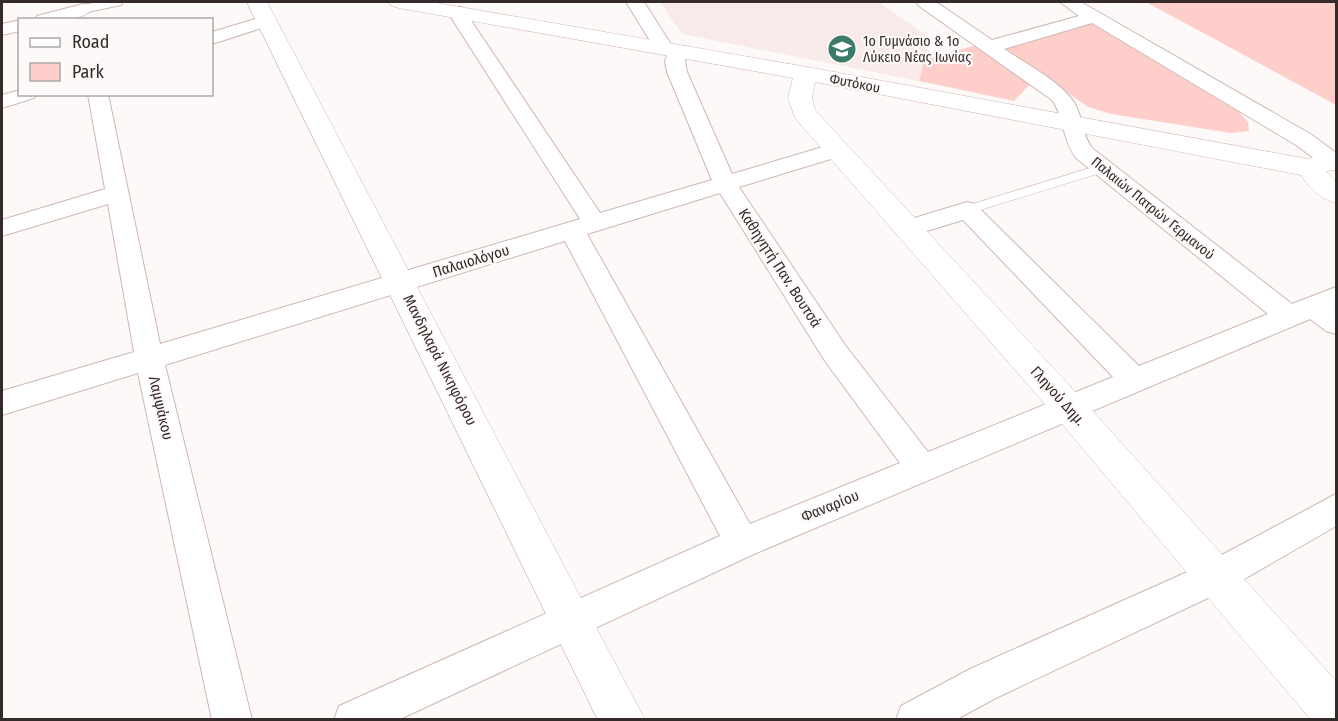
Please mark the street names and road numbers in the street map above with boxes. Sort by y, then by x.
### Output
street label: Φυτόκου [828,70,882,97]
street label: Παλαιών Πατρών Γερμανού [1088,153,1218,263]
street label: Καθηγητή Παν. Βουτσά [735,205,825,331]
street label: Παλαιολόγου [430,241,512,281]
street label: Μανδηλαρά Νικηφόρου [399,292,481,428]
street label: Γληνού Δημ. [1027,363,1089,429]
street label: Λαμψάκου [145,374,177,442]
street label: Φαναρίου [798,486,862,526]

